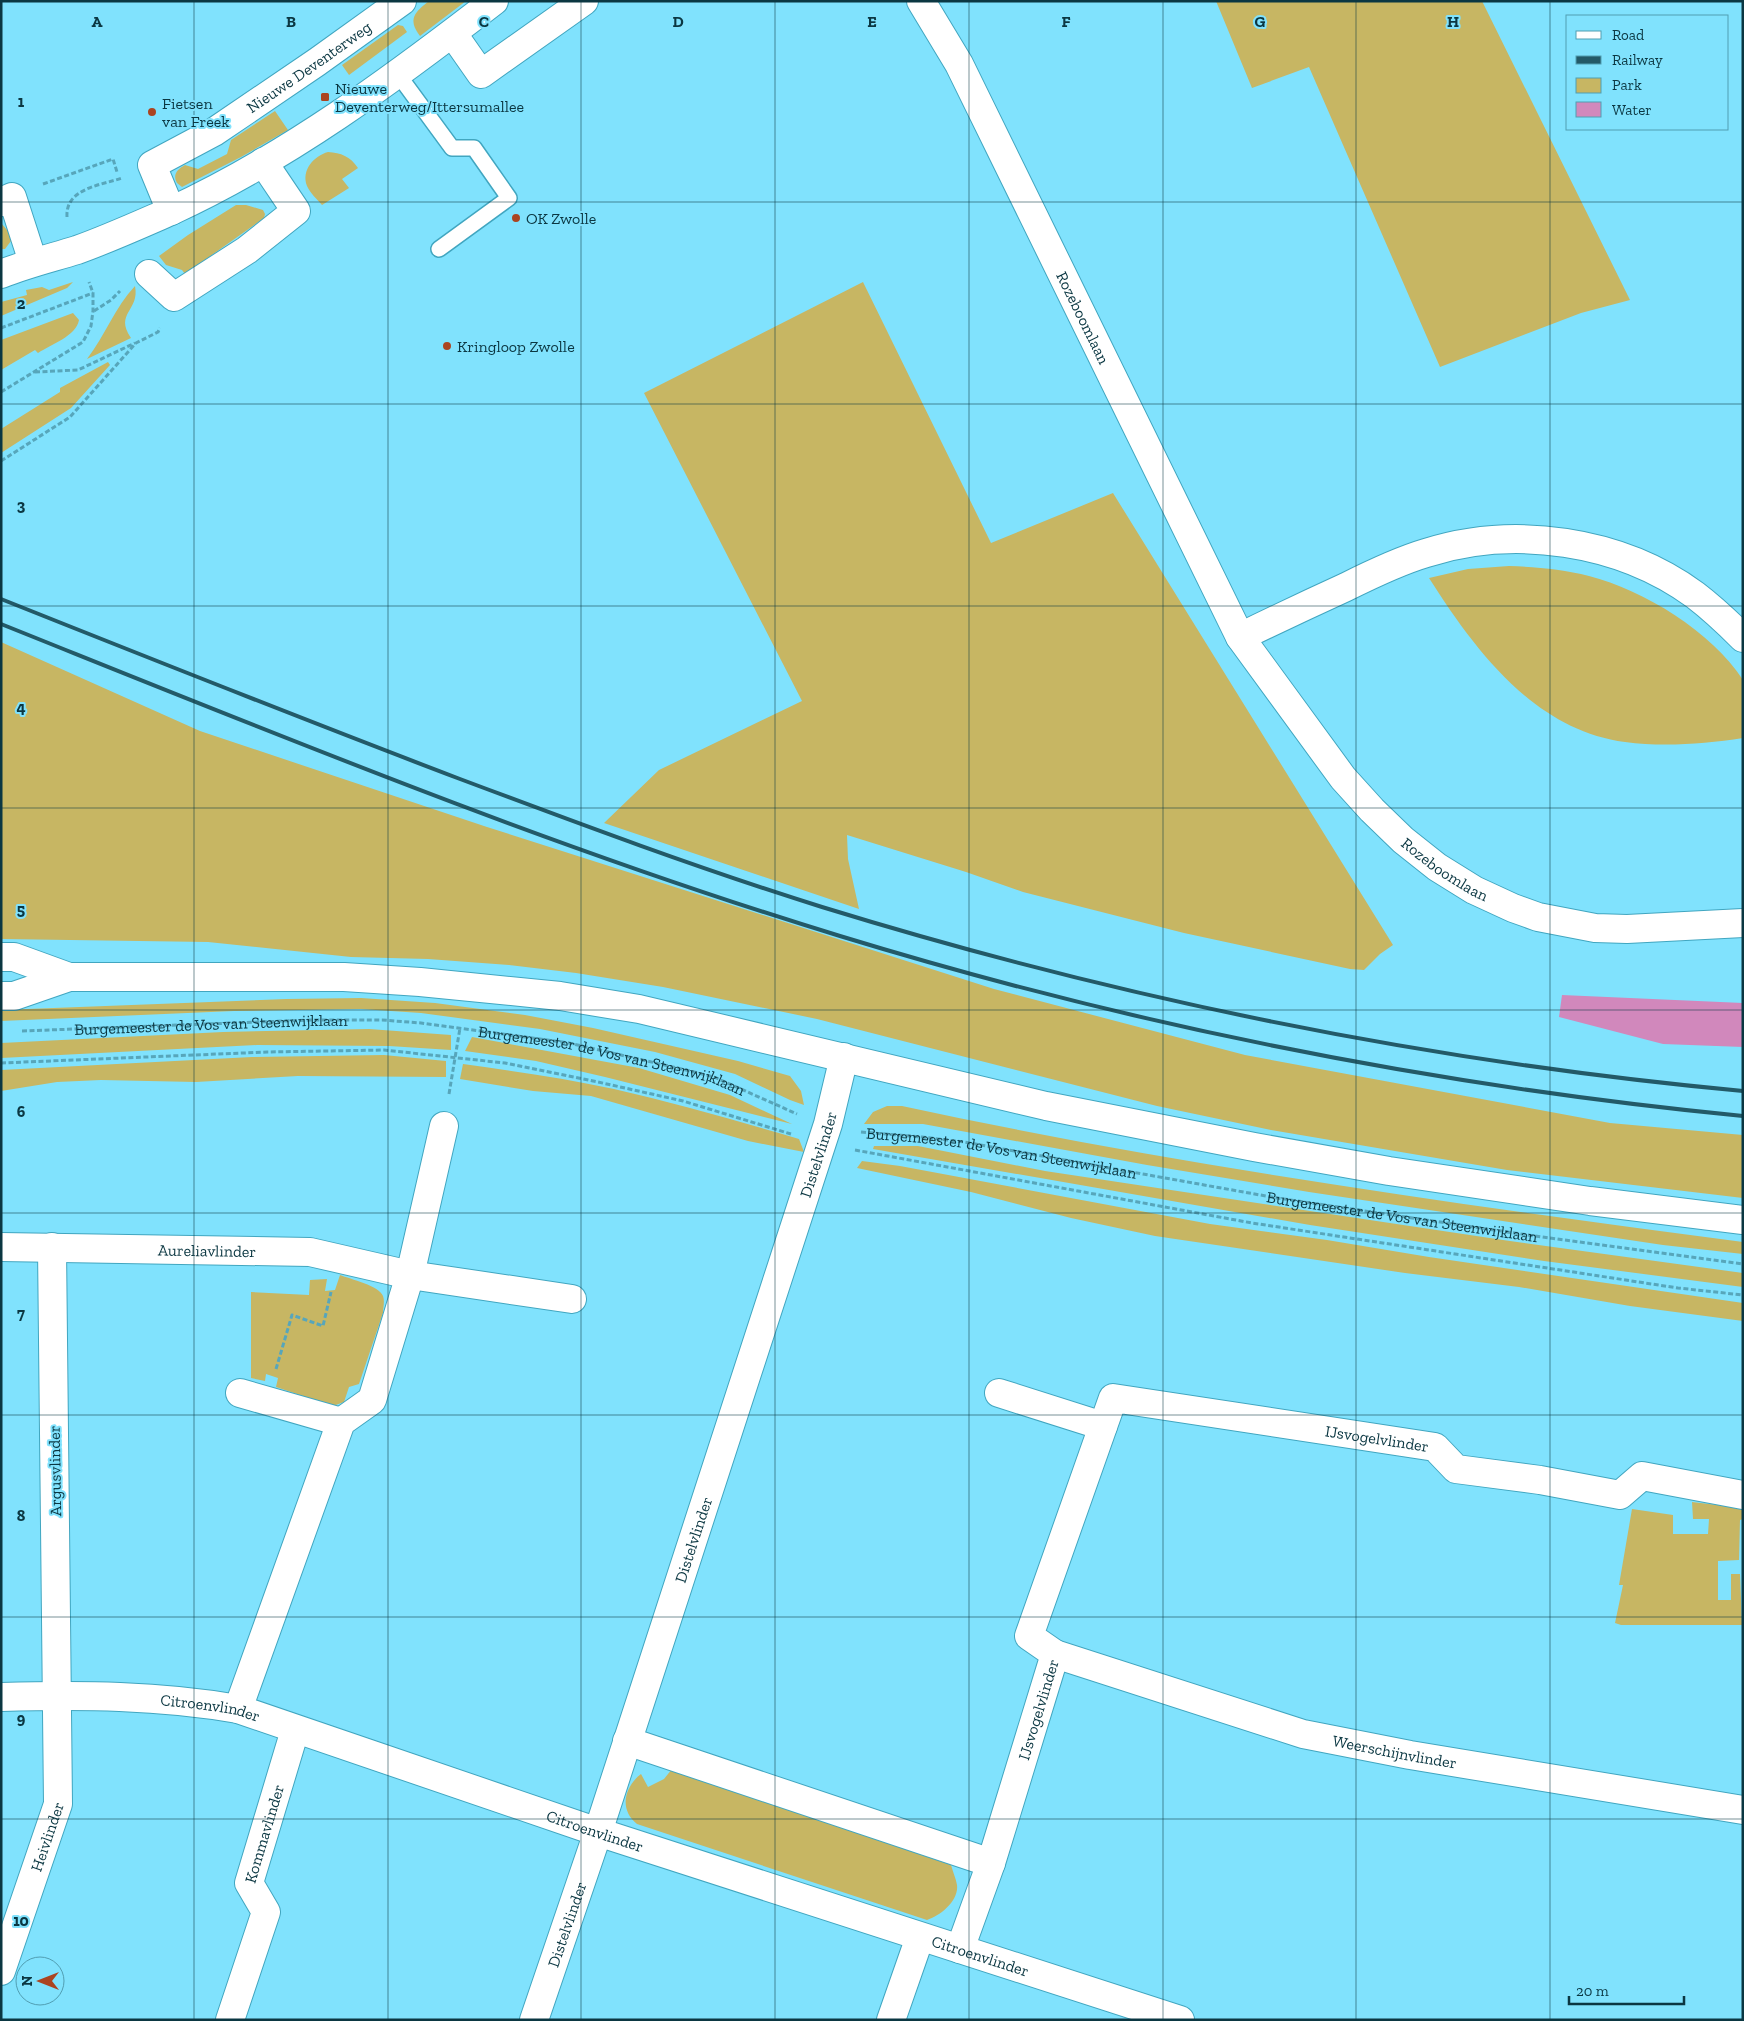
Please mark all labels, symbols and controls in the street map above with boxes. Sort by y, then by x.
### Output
text: A [92,12,103,31]
text: B [286,12,296,31]
text: C [479,12,489,31]
text: D [672,12,684,31]
text: E [867,12,877,31]
text: F [1061,12,1071,31]
text: G [1255,12,1266,31]
text: H [1447,12,1459,31]
legend [1566,15,1729,130]
street label: Nieuwe Deventerweg [243,17,375,117]
text: Road [1612,26,1645,44]
text: Railway [1612,51,1663,69]
text: Park [1612,76,1642,94]
place label: Nieuwe Deventerweg/Ittersumallee [335,79,524,116]
marker: Nieuwe Deventerweg/Ittersumallee [319,91,331,103]
text: 1 [18,92,25,111]
place label: Fietsen van Freek [162,94,230,131]
text: Water [1612,101,1652,119]
marker: Fietsen van Freek [146,106,158,118]
place label: OK Zwolle [526,209,596,228]
marker: OK Zwolle [510,212,522,224]
street label: Rozeboomlaan [1053,268,1114,368]
text: 2 [17,294,26,313]
place label: Kringloop Zwolle [457,337,575,356]
marker: Kringloop Zwolle [441,340,453,352]
text: 3 [17,496,26,515]
text: 4 [16,698,26,717]
street label: Rozeboomlaan [1398,833,1492,905]
text: 5 [17,900,25,919]
street label: Burgemeester de Vos van Steenwijklaan [74,1011,348,1039]
street label: Burgemeester de Vos van Steenwijklaan [477,1021,749,1100]
text: 6 [17,1102,26,1121]
street label: Distelvlinder [795,1109,840,1200]
street label: Burgemeester de Vos van Steenwijklaan [865,1123,1139,1182]
street label: Burgemeester de Vos van Steenwijklaan [1265,1187,1540,1246]
street label: Aureliavlinder [158,1240,257,1261]
text: 7 [17,1304,25,1323]
street label: IJsvogelvlinder [1324,1421,1430,1455]
street label: Argusvlinder [45,1425,65,1517]
street label: Distelvlinder [670,1494,716,1585]
text: 8 [17,1506,26,1525]
street label: IJsvogelvlinder [1014,1656,1062,1762]
street label: Citroenvlinder [160,1690,263,1725]
text: 9 [17,1709,26,1728]
street label: Weerschijnvlinder [1331,1731,1458,1772]
street label: Kommavlinder [240,1782,288,1885]
street label: Heivlinder [26,1799,68,1874]
street label: Citroenvlinder [544,1806,646,1856]
street label: Distelvlinder [543,1879,590,1970]
text: 10 [13,1911,29,1930]
street label: Citroenvlinder [929,1931,1032,1980]
north arrow [15,1956,65,2006]
scale bar [1569,1974,1684,2006]
text: N [19,1975,36,1986]
text: 20 m [1576,1982,1609,2000]

